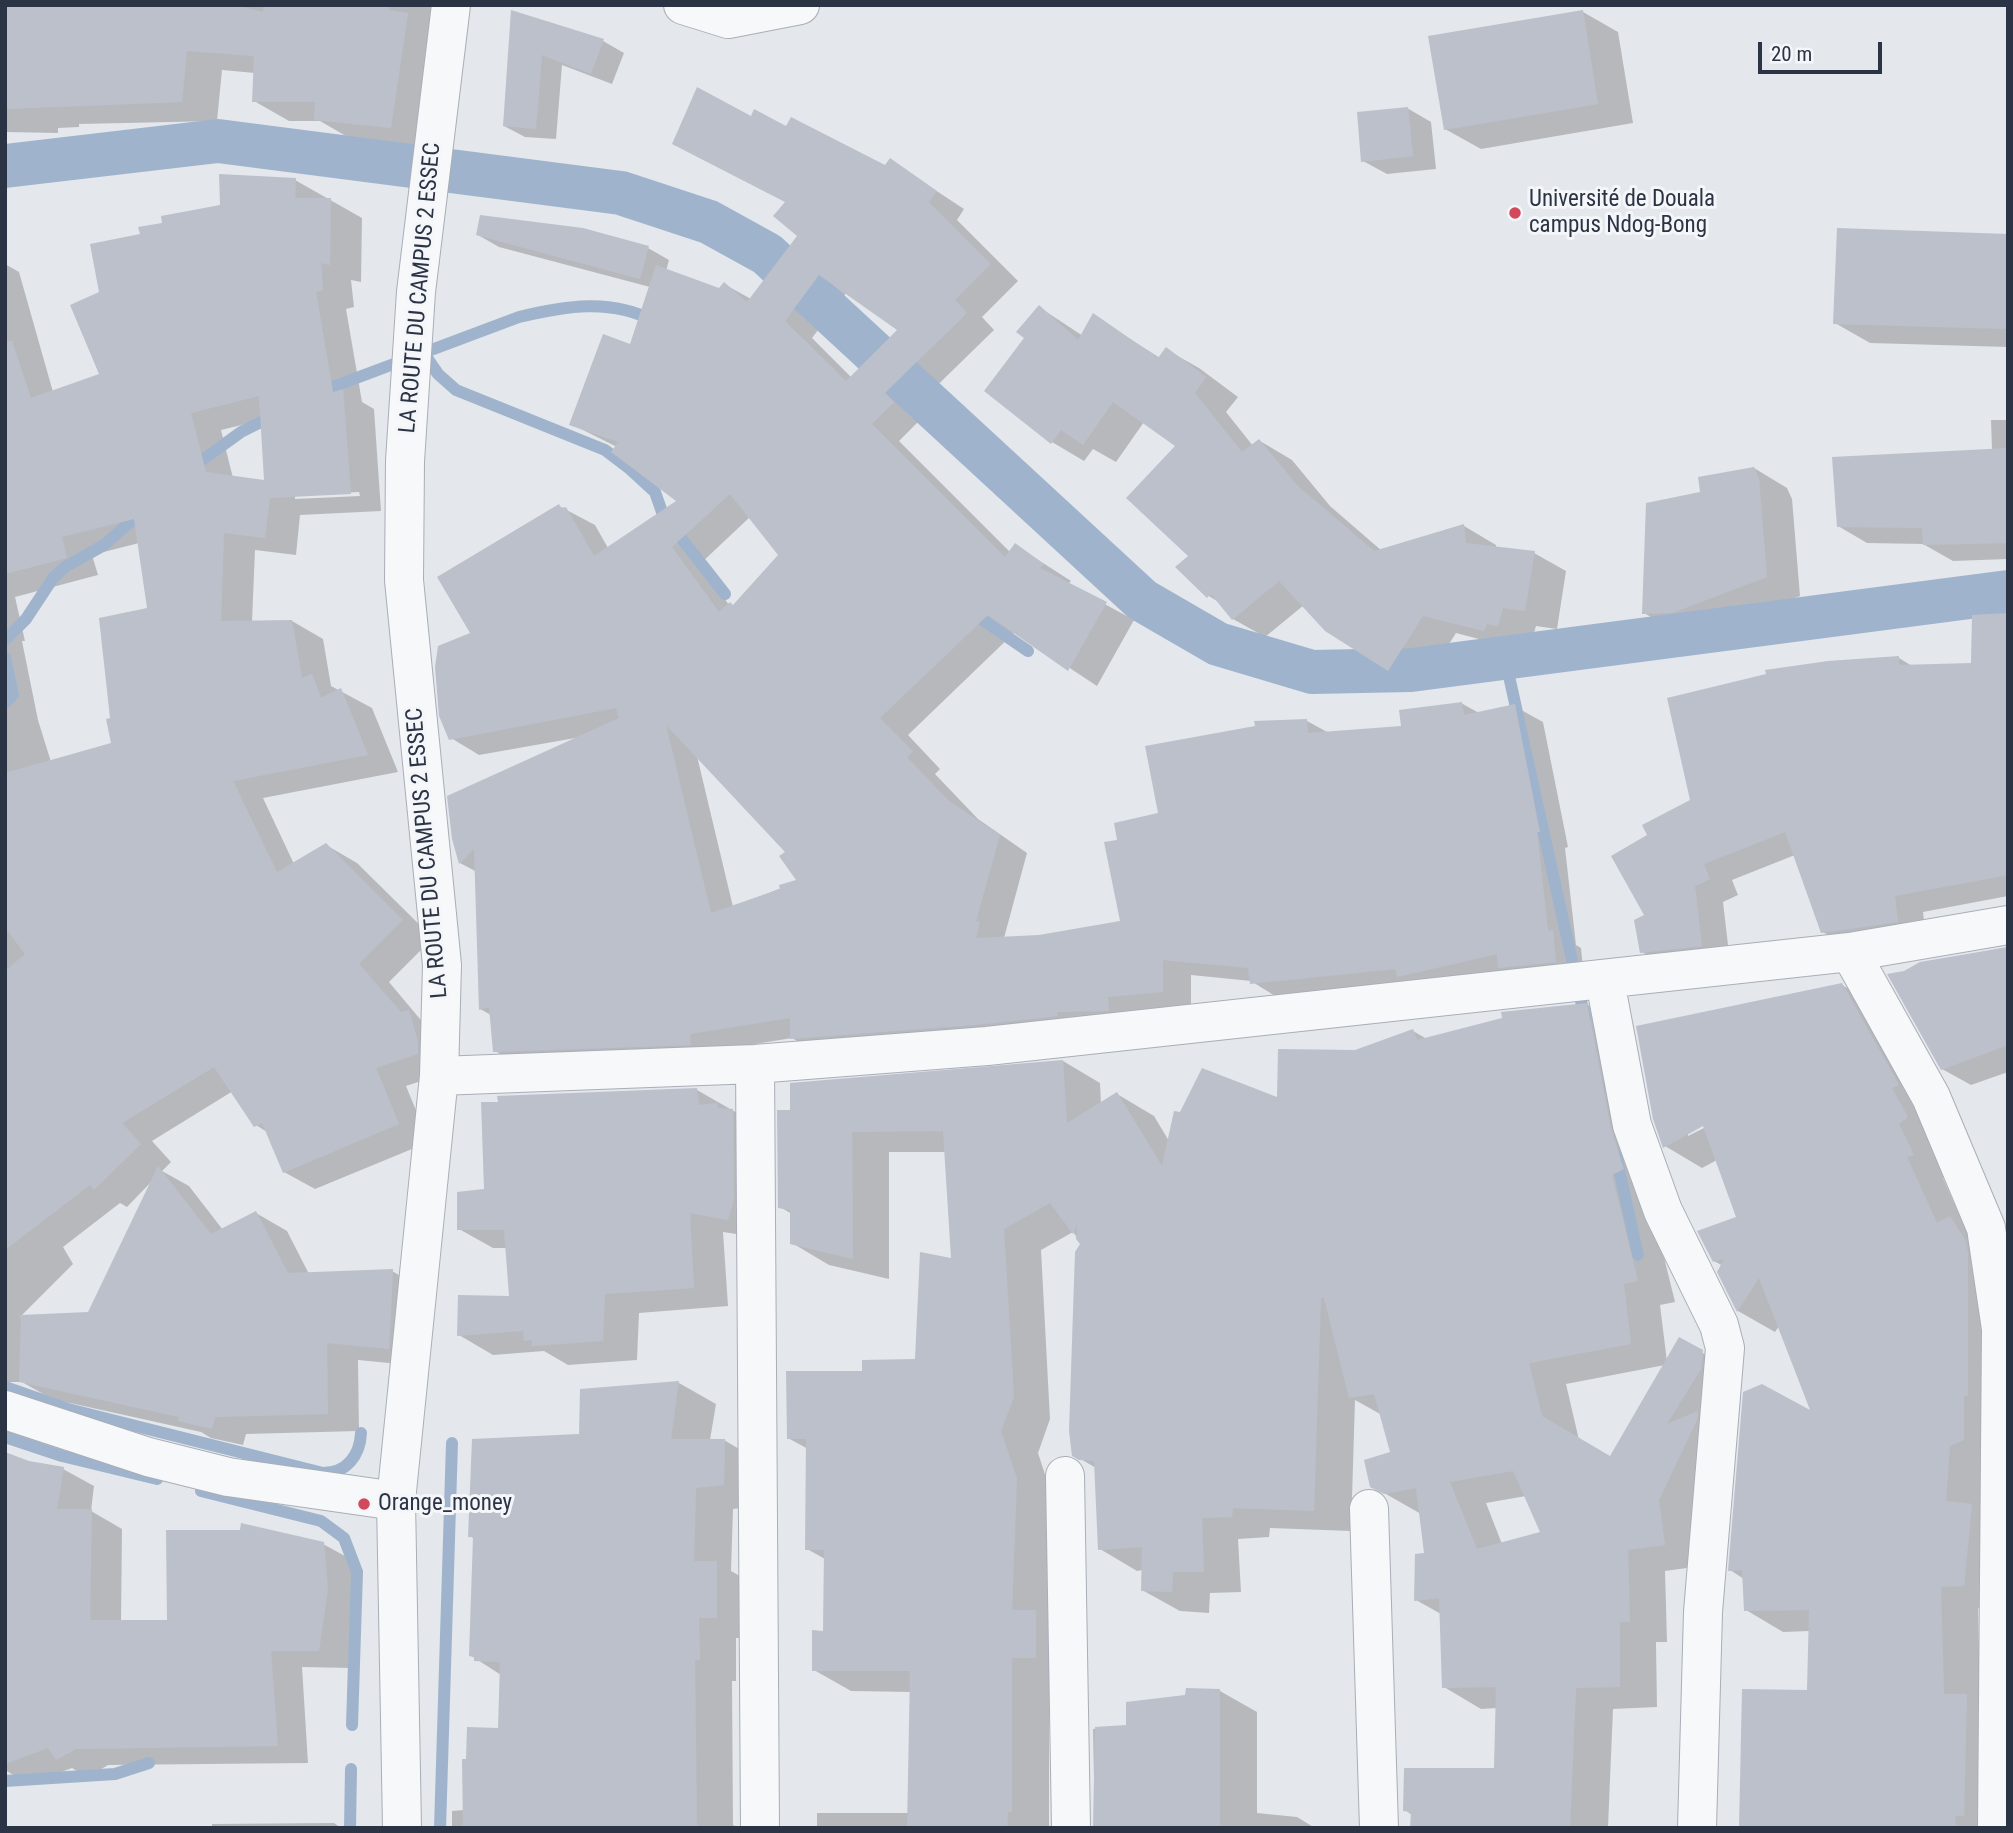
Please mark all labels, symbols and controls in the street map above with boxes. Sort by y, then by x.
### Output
scale bar [1761,28,1885,72]
text: 20 m [1771,42,1812,66]
street label: LA ROUTE DU CAMPUS 2 ESSEC [395,142,447,434]
place label: Université de Douala campus Ndog-Bong [1529,186,1715,240]
marker: Université de Douala campus Ndog-Bong [1507,205,1523,221]
street label: LA ROUTE DU CAMPUS 2 ESSEC [402,707,454,999]
place label: Orange_money [378,1490,512,1518]
marker: Orange_money [356,1496,372,1512]

